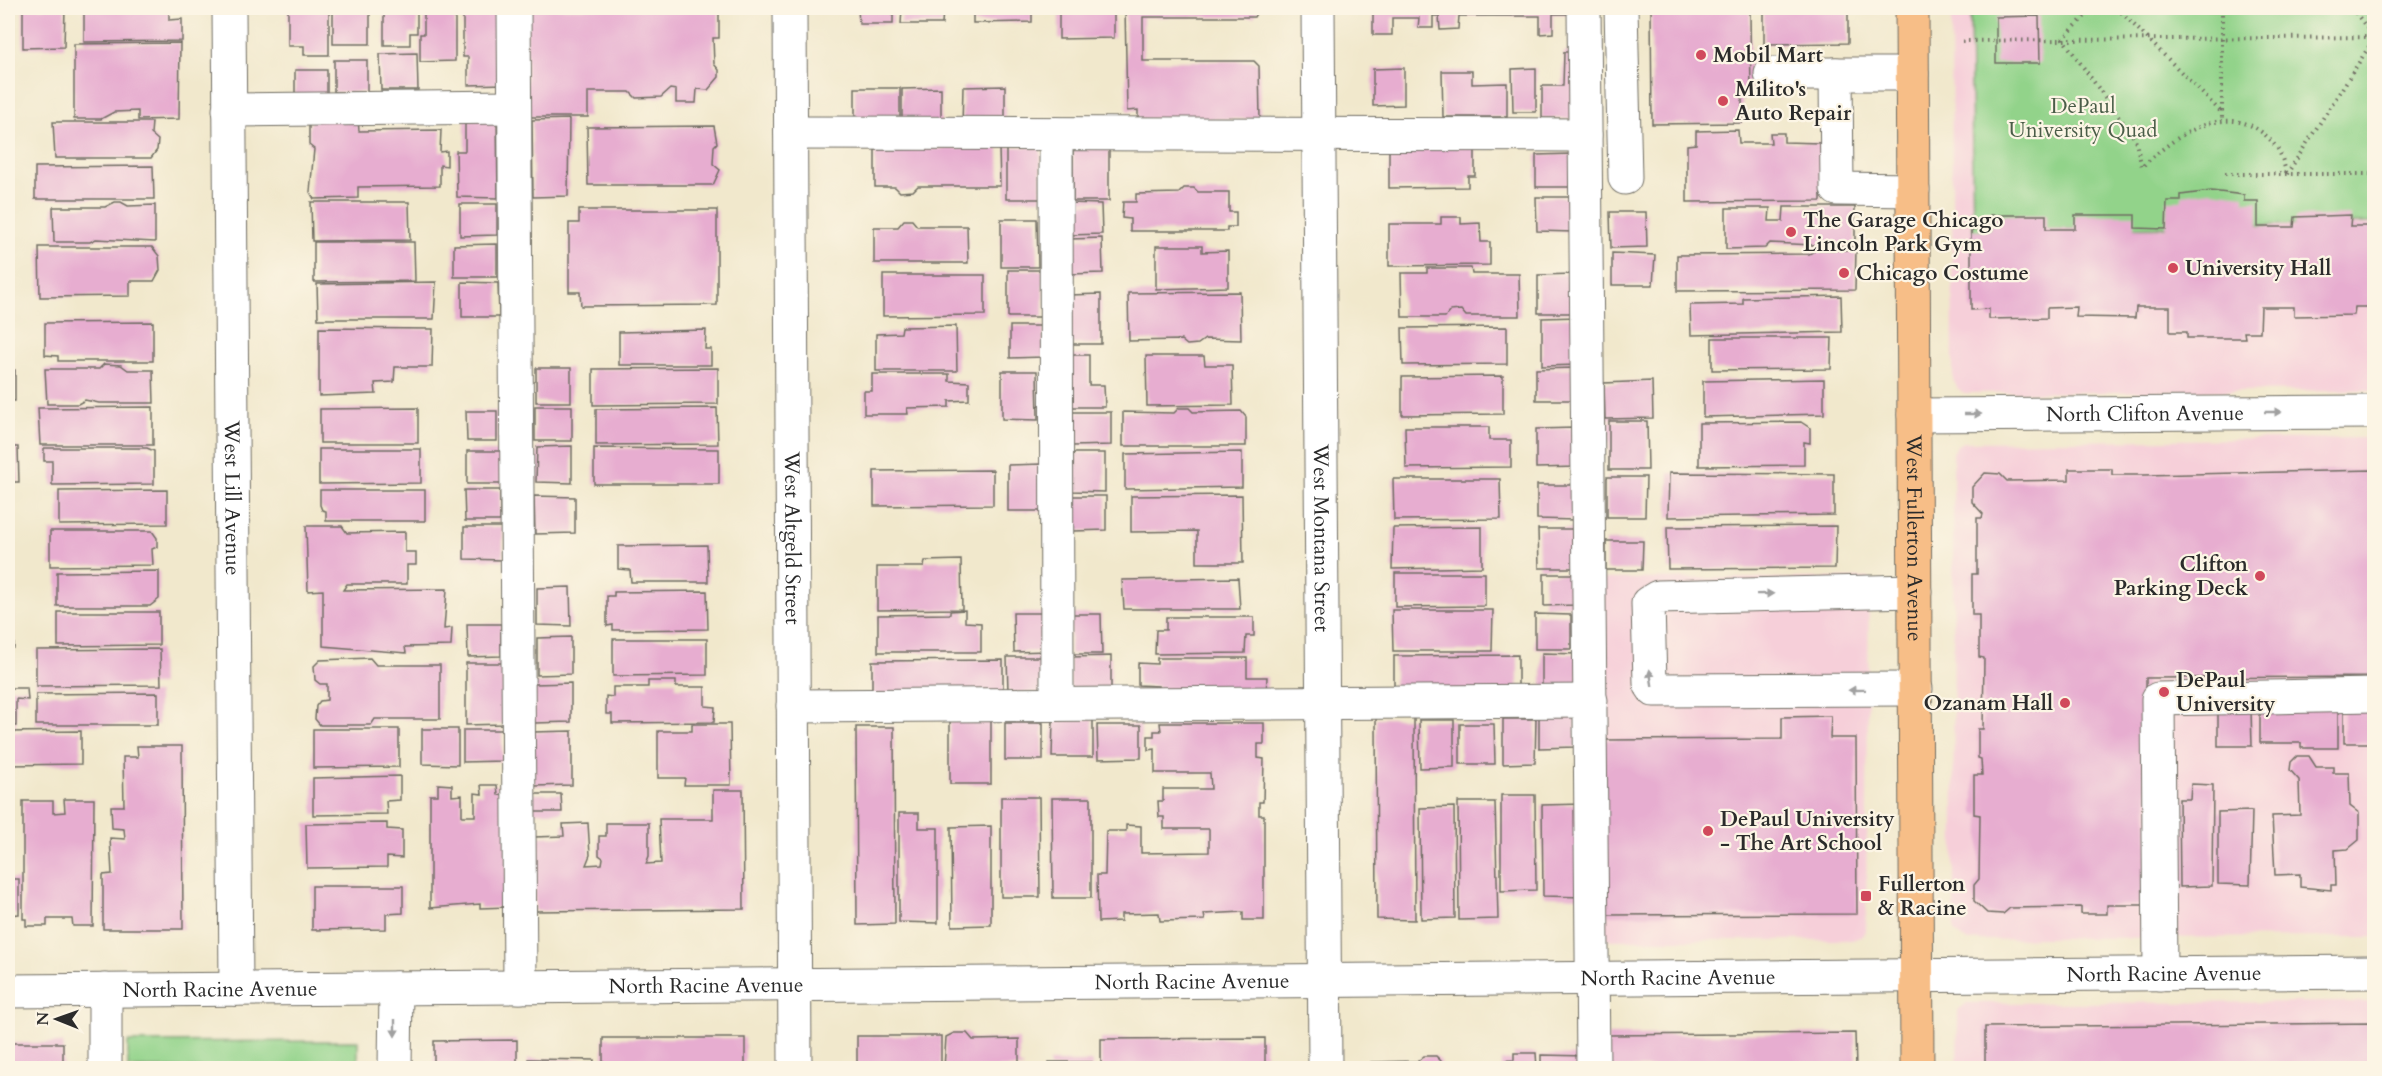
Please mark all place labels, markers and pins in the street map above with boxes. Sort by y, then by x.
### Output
place label: Mobil Mart [1713,41,1823,70]
marker: Mobil Mart [1694,48,1708,62]
place label: Milito's Auto Repair [1735,75,1852,128]
marker: Milito's Auto Repair [1716,94,1730,108]
place label: The Garage Chicago Lincoln Park Gym [1803,206,2004,259]
marker: The Garage Chicago Lincoln Park Gym [1784,225,1798,239]
place label: University Hall [2185,254,2331,283]
place label: Chicago Costume [1856,259,2029,288]
marker: University Hall [2166,261,2180,275]
marker: Chicago Costume [1837,266,1851,280]
place label: Clifton Parking Deck [2114,550,2249,603]
marker: Clifton Parking Deck [2253,569,2267,583]
place label: DePaul University [2176,666,2276,719]
marker: DePaul University [2157,685,2171,699]
place label: Ozanam Hall [1924,689,2053,718]
marker: Ozanam Hall [2058,696,2072,710]
place label: DePaul University - The Art School [1720,805,1895,858]
marker: DePaul University - The Art School [1701,824,1715,838]
place label: Fullerton & Racine [1878,870,1967,923]
marker: Fullerton & Racine [1859,889,1873,903]

